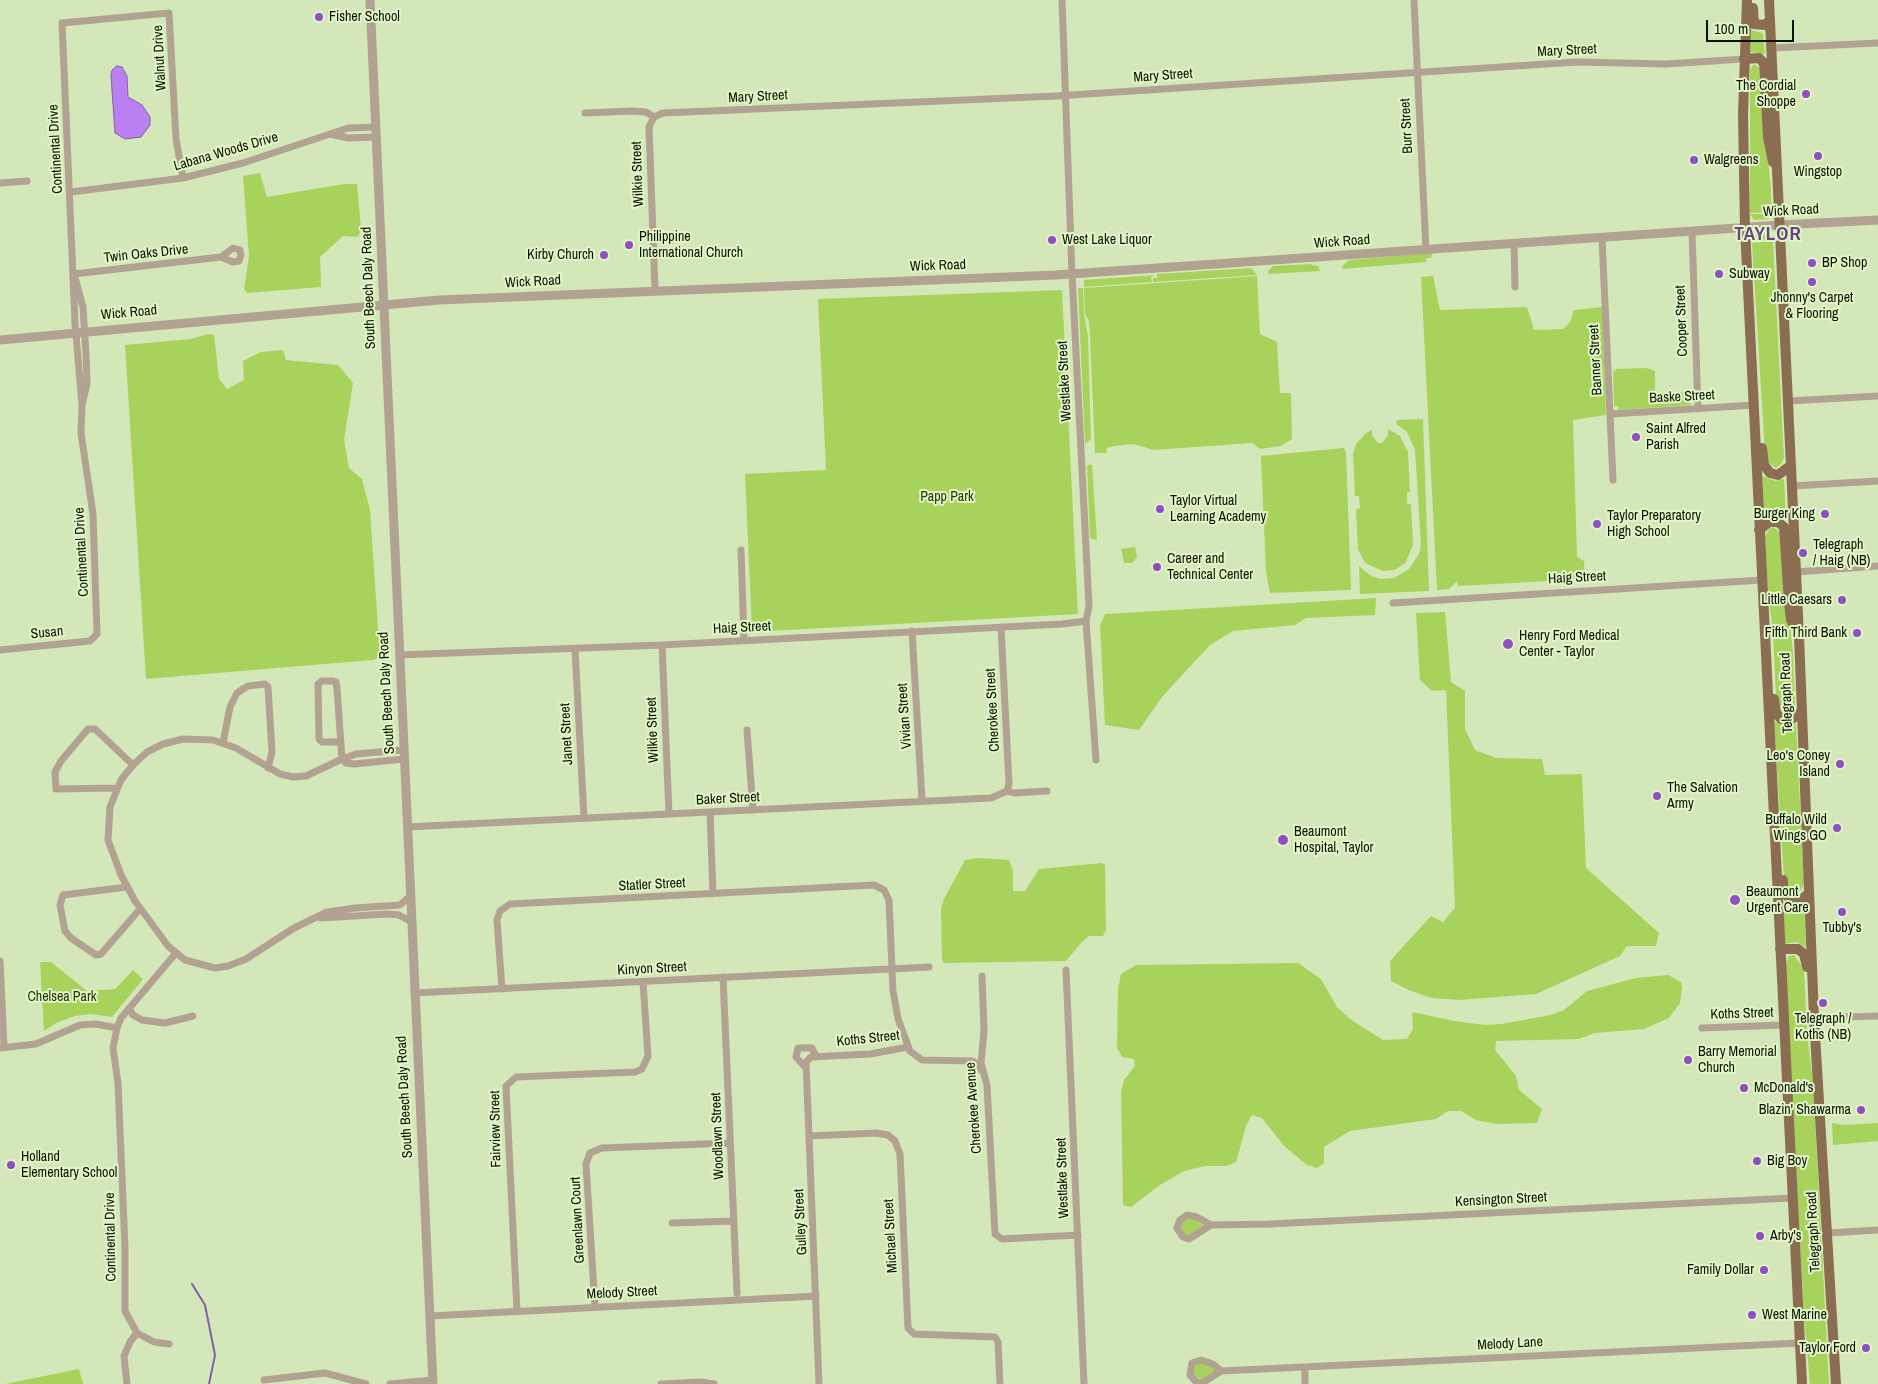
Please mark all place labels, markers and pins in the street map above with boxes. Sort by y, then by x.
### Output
place label: Fisher School [329,9,400,25]
marker: Fisher School [313,11,325,23]
place label: The Cordial Shoppe [1736,78,1796,110]
marker: The Cordial Shoppe [1800,88,1812,100]
marker: Wingstop [1812,150,1824,162]
place label: Walgreens [1704,152,1758,168]
marker: Walgreens [1688,154,1700,166]
place label: Wingstop [1794,164,1842,180]
place label: Philippine International Church [639,229,743,262]
place label: West Lake Liquor [1062,232,1152,248]
marker: West Lake Liquor [1046,234,1058,246]
marker: Philippine International Church [623,239,635,251]
place label: Kirby Church [527,247,594,263]
marker: Kirby Church [598,249,610,261]
place label: BP Shop [1822,255,1867,271]
marker: BP Shop [1806,257,1818,269]
place label: Subway [1729,266,1770,282]
marker: Subway [1713,268,1725,280]
marker: Jhonny's Carpet & Flooring [1806,276,1818,288]
place label: Jhonny's Carpet & Flooring [1771,290,1853,322]
place label: Saint Alfred Parish [1646,421,1706,454]
marker: Saint Alfred Parish [1630,431,1642,443]
place label: Taylor Virtual Learning Academy [1170,493,1266,526]
marker: Taylor Virtual Learning Academy [1154,503,1166,515]
place label: Burger King [1754,506,1815,522]
place label: Taylor Preparatory High School [1607,508,1701,540]
marker: Burger King [1819,508,1831,520]
marker: Taylor Preparatory High School [1591,518,1603,530]
place label: Telegraph / Haig (NB) [1813,537,1870,570]
marker: Telegraph / Haig (NB) [1797,547,1809,559]
place label: Career and Technical Center [1167,551,1253,584]
marker: Career and Technical Center [1151,561,1163,573]
place label: Little Caesars [1761,592,1832,608]
marker: Little Caesars [1836,594,1848,606]
place label: Fifth Third Bank [1765,625,1847,641]
marker: Fifth Third Bank [1851,627,1863,639]
place label: Henry Ford Medical Center - Taylor [1519,628,1619,660]
marker: Henry Ford Medical Center - Taylor [1501,637,1515,651]
place label: Leo's Coney Island [1767,748,1830,780]
marker: Leo's Coney Island [1834,758,1846,770]
place label: The Salvation Army [1667,780,1738,812]
marker: The Salvation Army [1651,790,1663,802]
place label: Buffalo Wild Wings GO [1765,812,1827,844]
marker: Buffalo Wild Wings GO [1831,822,1843,834]
place label: Beaumont Hospital, Taylor [1294,824,1373,856]
marker: Beaumont Hospital, Taylor [1276,833,1290,847]
place label: Beaumont Urgent Care [1746,884,1809,916]
marker: Beaumont Urgent Care [1728,893,1742,907]
marker: Tubby's [1836,906,1848,918]
place label: Tubby's [1823,920,1861,936]
marker: Telegraph / Koths (NB) [1817,997,1829,1009]
place label: Telegraph / Koths (NB) [1795,1011,1851,1044]
place label: Barry Memorial Church [1698,1044,1776,1076]
marker: Barry Memorial Church [1682,1054,1694,1066]
place label: McDonald's [1754,1080,1814,1096]
marker: McDonald's [1738,1082,1750,1094]
place label: Blazin' Shawarma [1759,1102,1851,1118]
marker: Blazin' Shawarma [1855,1104,1867,1116]
place label: Holland Elementary School [21,1149,117,1182]
place label: Big Boy [1767,1153,1807,1169]
marker: Big Boy [1751,1155,1763,1167]
marker: Holland Elementary School [5,1159,17,1171]
place label: Arby's [1770,1228,1802,1244]
marker: Arby's [1754,1230,1766,1242]
place label: Family Dollar [1687,1262,1754,1278]
marker: Family Dollar [1758,1264,1770,1276]
place label: West Marine [1762,1307,1827,1323]
marker: West Marine [1746,1309,1758,1321]
place label: Taylor Ford [1799,1340,1856,1356]
marker: Taylor Ford [1860,1342,1872,1354]

